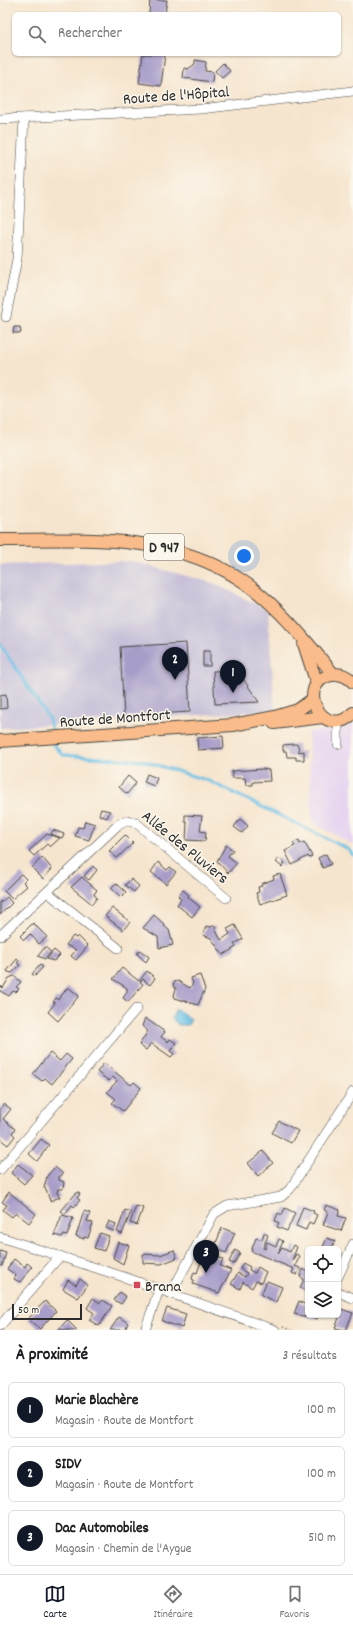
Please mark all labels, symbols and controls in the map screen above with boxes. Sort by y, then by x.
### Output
search box [12,12,341,56]
icon: search [26,23,48,45]
text: Rechercher [58,23,122,45]
street label: Route de l'Hôpital [122,81,230,112]
road number: D 947 [144,534,184,560]
your location [234,546,254,566]
pin: 2 [162,647,188,680]
pin: 1 [220,660,246,693]
street label: Route de Montfort [59,704,171,735]
street label: Allée des Pluviers [136,806,233,890]
pin: 3 [193,1240,219,1273]
map controls [305,1246,341,1318]
button: locate [305,1246,341,1282]
place label: Brana [145,1276,181,1299]
marker: Brana [132,1280,142,1290]
button: layers [305,1282,341,1318]
scale bar [12,1302,82,1321]
text: 50 m [18,1303,39,1319]
text: À proximité [16,1344,88,1368]
text: 3 résultats [282,1347,337,1366]
text: Marie Blachère [55,1390,138,1412]
text: 1 [29,1401,31,1420]
text: 100 m [307,1401,336,1420]
text: Magasin · Route de Montfort [55,1412,194,1431]
text: SIDV [55,1454,81,1476]
text: 2 [27,1465,33,1484]
text: 100 m [307,1465,336,1484]
text: Magasin · Route de Montfort [55,1476,194,1495]
text: Dac Automobiles [55,1518,149,1540]
text: 3 [27,1529,33,1548]
text: 510 m [308,1529,336,1548]
text: Magasin · Chemin de l'Aygue [55,1540,192,1559]
tab: Carte [43,1583,67,1623]
tab: Itinéraire [153,1583,193,1623]
tab: Favoris [279,1583,310,1623]

